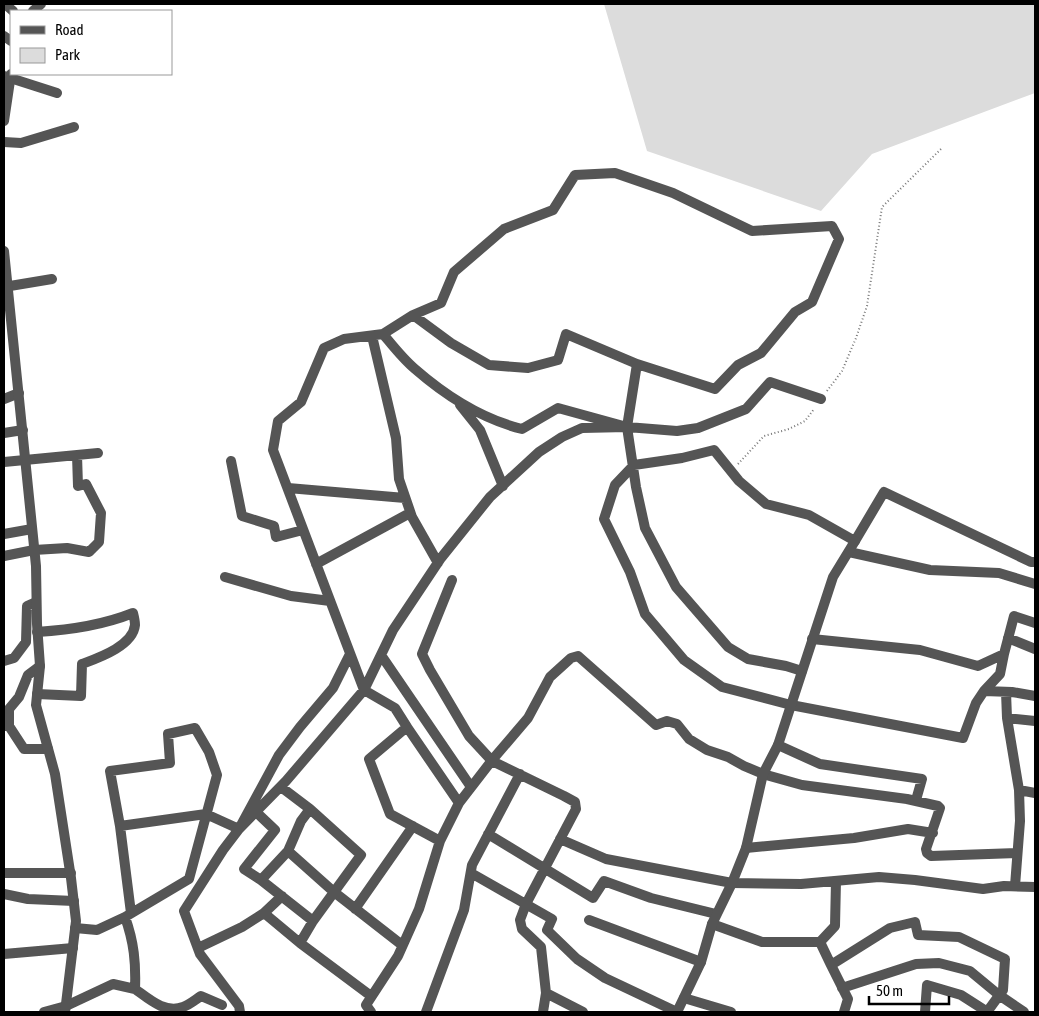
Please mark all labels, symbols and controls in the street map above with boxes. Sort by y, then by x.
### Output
legend [10,10,172,75]
text: Road [55,21,84,38]
text: Park [55,46,80,63]
scale bar [869,974,949,1006]
text: 50 m [876,982,903,999]

